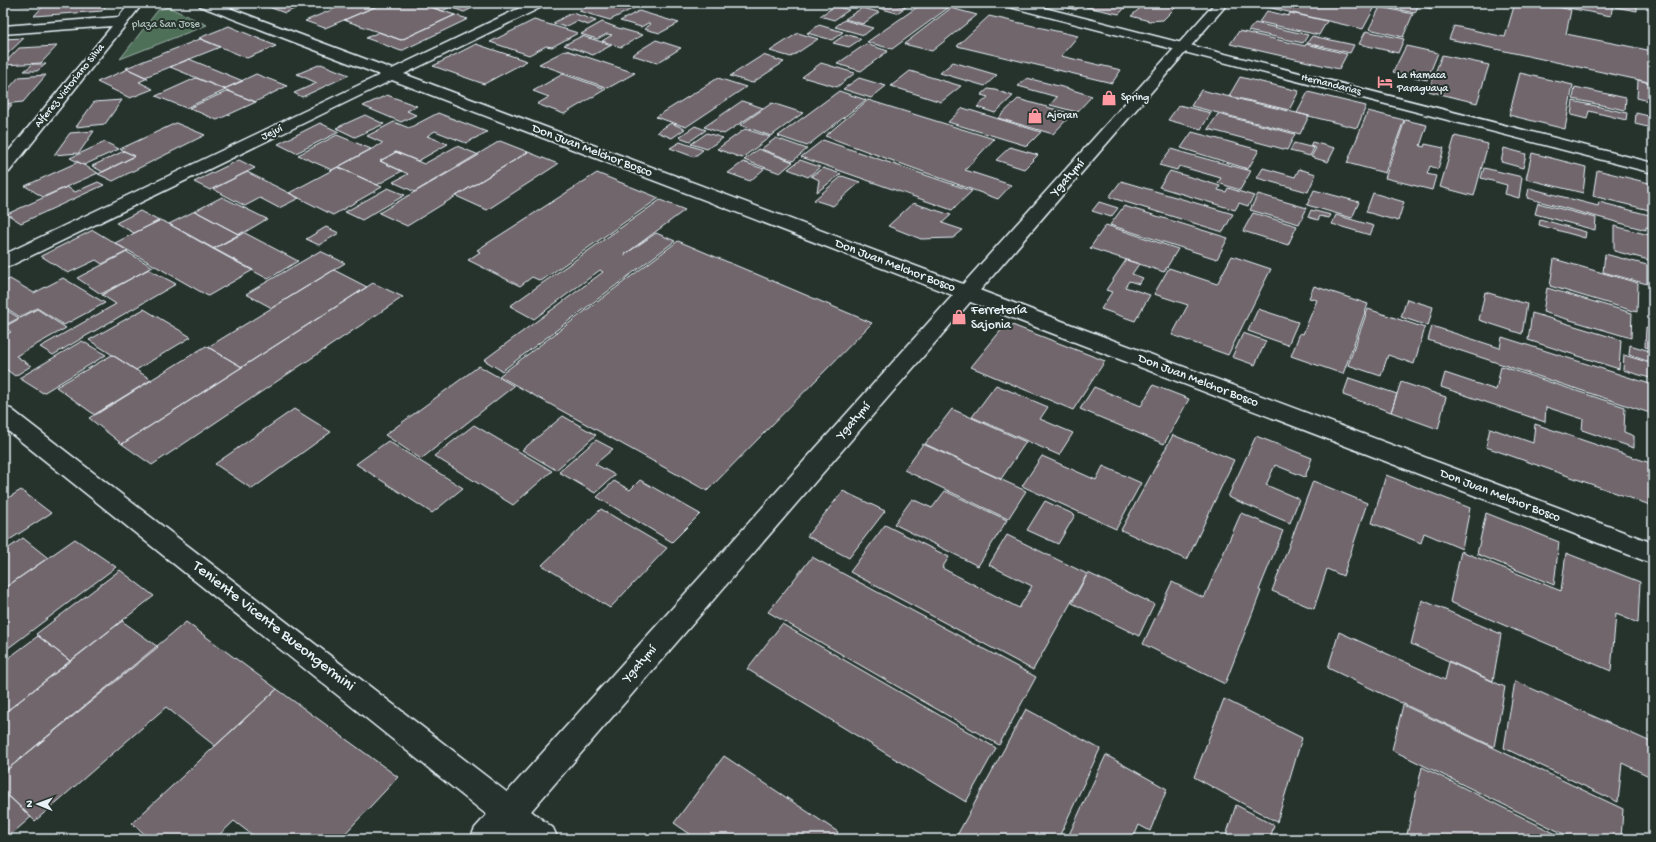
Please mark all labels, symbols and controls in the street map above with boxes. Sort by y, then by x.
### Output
park label: plaza San Jose [131,19,200,31]
street label: Alferez Victoriano Silva [32,40,108,130]
place label: La Hamaca Paraguaya [1396,70,1449,95]
street label: Hernandarias [1300,72,1363,98]
hotel icon: La Hamaca Paraguaya [1376,73,1394,91]
shop icon: Spring [1100,89,1118,107]
place label: Spring [1121,92,1149,104]
shop icon: Ajoran [1026,107,1044,125]
place label: Ajoran [1047,110,1078,122]
street label: Don Juan Melchor Bosco [529,121,655,181]
street label: Jejuí [259,122,285,143]
street label: Ygatymí [1047,155,1089,200]
street label: Don Juan Melchor Bosco [832,236,958,296]
place label: Ferretería Sajonia [970,303,1028,333]
shop icon: Ferretería Sajonia [950,308,968,326]
street label: Don Juan Melchor Bosco [1135,351,1261,411]
street label: Ygatymí [833,398,875,443]
street label: Don Juan Melchor Bosco [1437,466,1563,526]
street label: Teniente Vicente Bueongermini [187,557,358,696]
street label: Ygatymí [619,641,661,686]
north arrow [18,784,58,824]
text: N [24,800,36,808]

